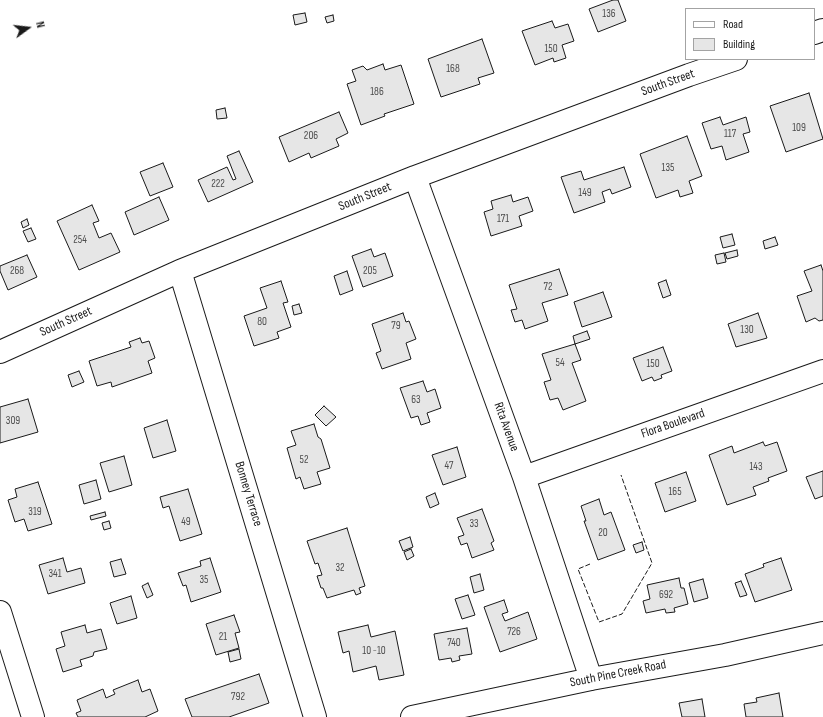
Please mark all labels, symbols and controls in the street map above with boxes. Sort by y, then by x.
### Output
house number: 136 [602,7,616,21]
north arrow [8,8,48,48]
legend [685,8,815,60]
text: Road [723,17,743,32]
text: N [33,20,47,29]
text: Building [723,37,755,52]
house number: 150 [544,42,558,56]
house number: 168 [446,62,460,76]
street label: South Street [639,66,697,100]
house number: 186 [370,85,384,99]
house number: 109 [792,121,806,135]
house number: 117 [724,127,736,141]
house number: 206 [304,129,318,143]
house number: 135 [662,161,674,175]
house number: 222 [211,177,225,191]
street label: South Street [336,179,394,215]
house number: 149 [578,186,592,200]
house number: 171 [497,212,509,226]
house number: 254 [73,233,87,247]
house number: 268 [10,264,24,278]
house number: 205 [363,264,377,278]
house number: 72 [544,280,552,294]
street label: South Street [38,304,94,340]
house number: 80 [257,315,267,329]
house number: 79 [391,319,401,333]
house number: 130 [740,323,754,337]
house number: 54 [555,356,565,370]
house number: 150 [646,357,660,371]
house number: 63 [411,393,421,407]
street label: Rita Avenue [490,400,522,454]
street label: Flora Boulevard [639,406,707,442]
house number: 309 [6,414,20,428]
house number: 52 [300,453,308,467]
house number: 47 [445,459,453,473]
street label: Bonney Terrace [231,460,265,528]
house number: 143 [749,460,763,474]
house number: 165 [668,485,682,499]
house number: 319 [28,505,42,519]
house number: 49 [181,515,191,529]
house number: 33 [469,517,479,531]
house number: 20 [598,526,608,540]
house number: 32 [335,561,345,575]
house number: 341 [48,567,62,581]
house number: 35 [199,573,209,587]
house number: 692 [659,588,673,602]
house number: 726 [507,625,521,639]
house number: 21 [219,630,227,644]
house number: 740 [447,636,461,650]
house number: 10 -10 [362,644,386,658]
street label: South Pine Creek Road [569,657,667,691]
house number: 792 [231,690,245,704]

